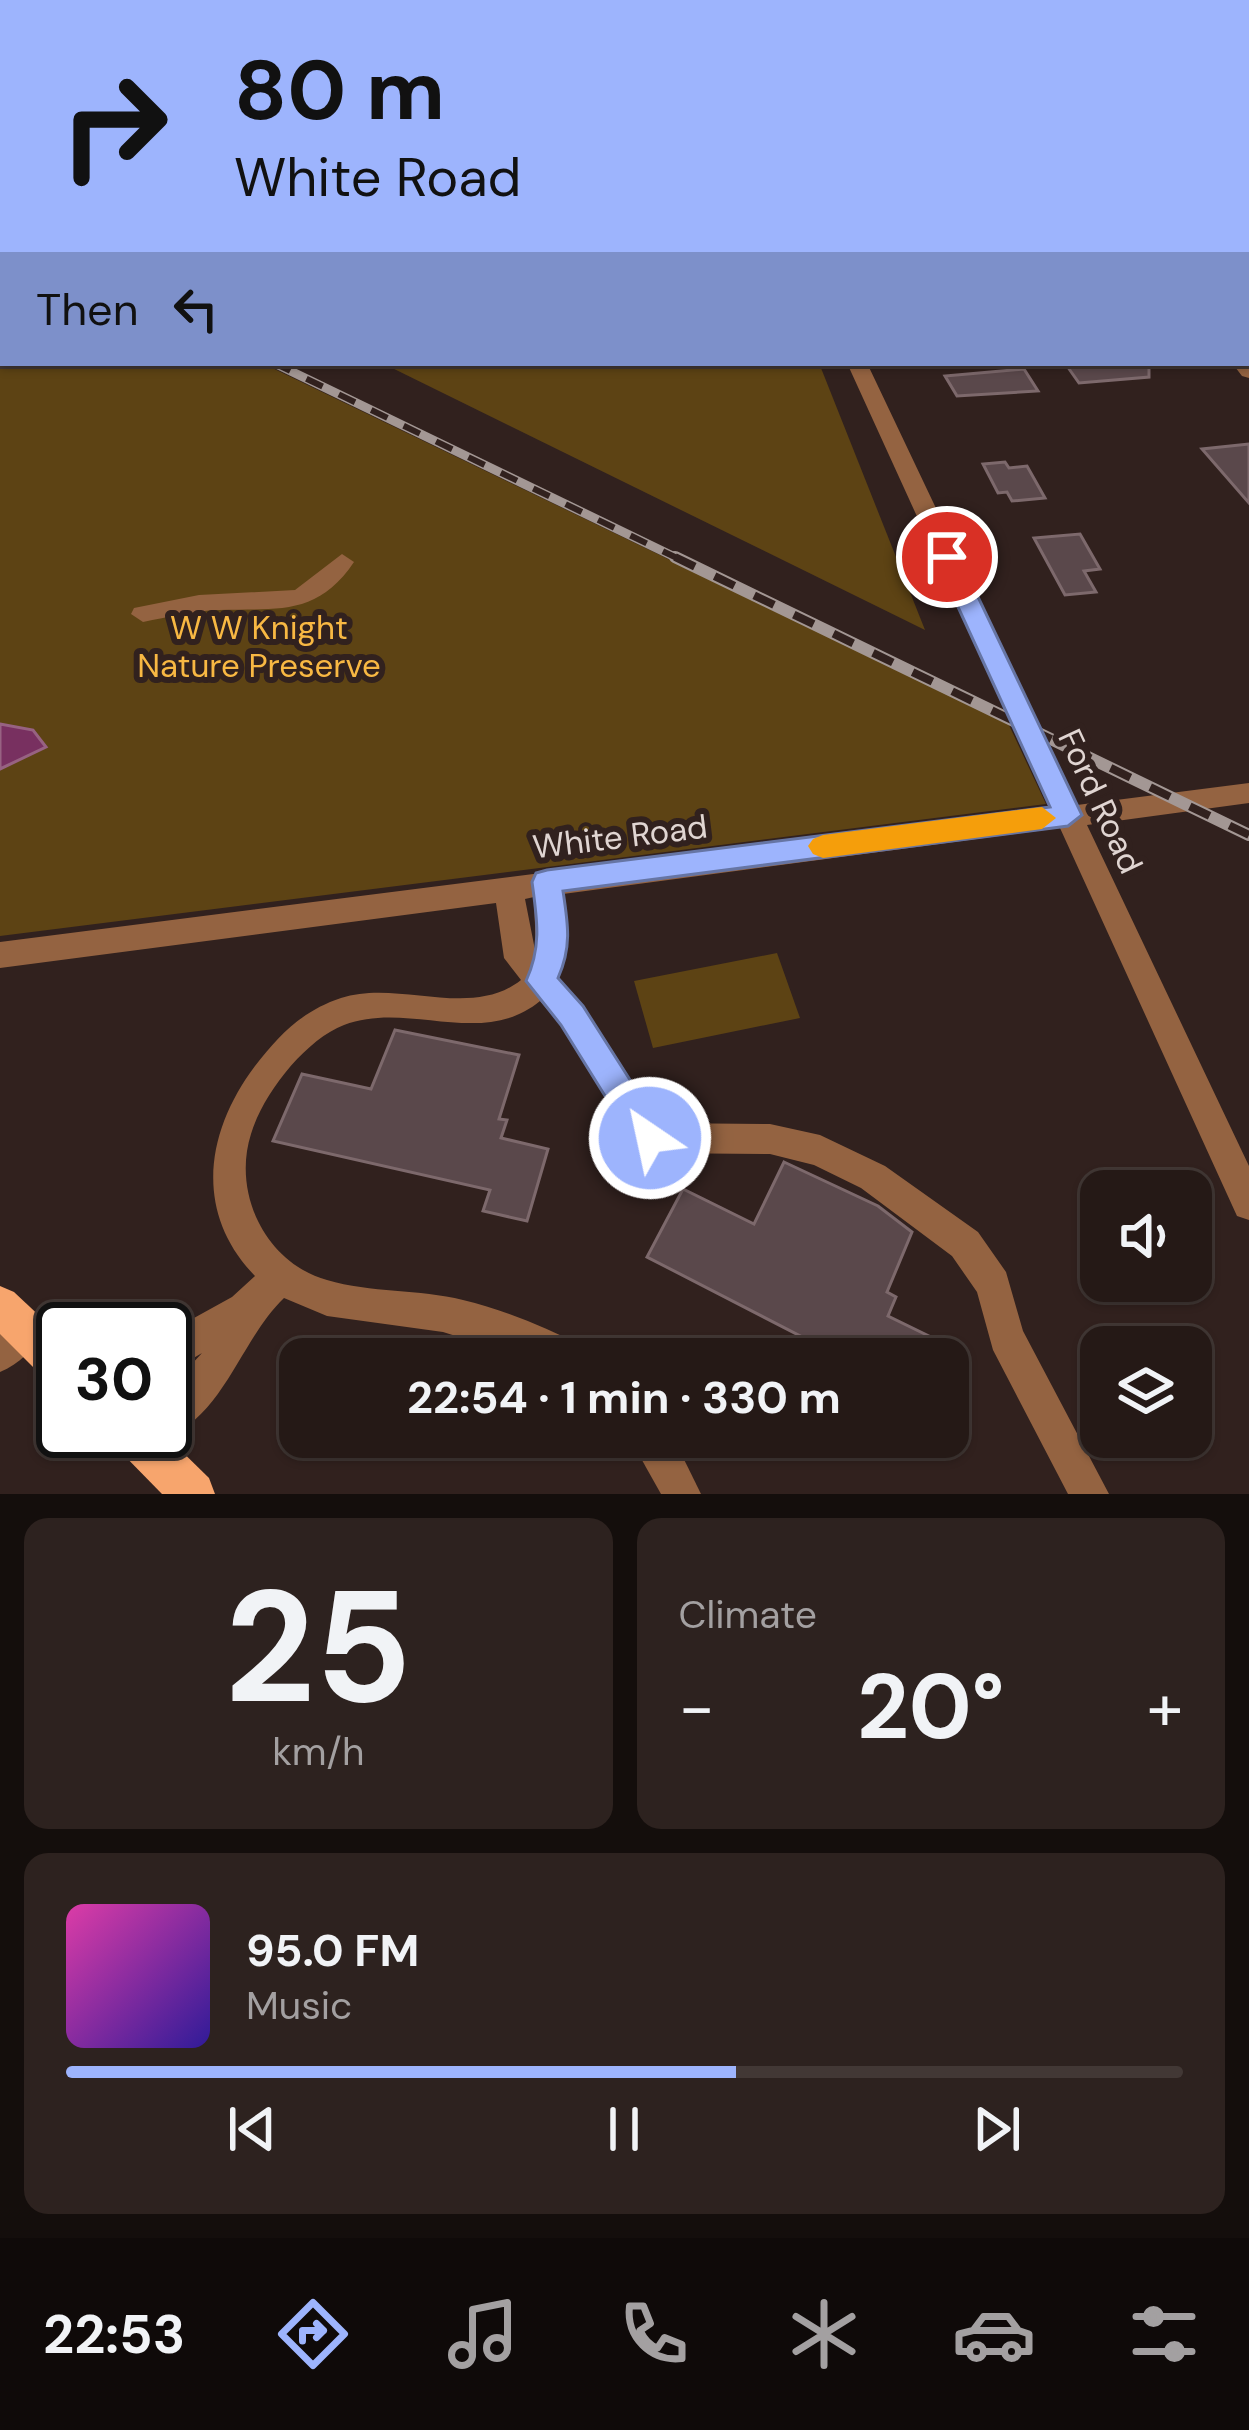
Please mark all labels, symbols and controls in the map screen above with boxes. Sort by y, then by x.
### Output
text: 80 m [234,36,445,145]
icon: right [36,48,192,204]
text: White Road [234,142,521,213]
icon: left [163,276,229,342]
text: Then [36,280,139,339]
pin [896,506,998,608]
icon: arrive [914,524,980,590]
park label: W W Knight Nature Preserve [137,606,381,687]
street label: Ford Road [1048,722,1153,880]
street label: White Road [530,804,710,869]
position arrow [587,1075,713,1201]
map controls [1080,1170,1212,1458]
button: sound [1080,1170,1212,1302]
speed limit sign: 30 [36,1302,192,1458]
button: layers [1080,1326,1212,1458]
text: 22:54 · 1 min · 330 m [407,1368,841,1427]
text: 25 [225,1546,412,1749]
text: Climate [679,1589,817,1640]
text: 20° [857,1649,1005,1766]
text: − [679,1665,715,1750]
text: + [1147,1665,1183,1750]
text: km/h [272,1726,364,1777]
text: 95.0 FM [246,1921,419,1980]
text: Music [246,1980,352,2031]
icon: previous [219,2096,285,2162]
icon: pause [591,2096,657,2162]
icon: next [964,2096,1030,2162]
icon: directions [271,2292,355,2376]
icon: music [441,2292,525,2376]
icon: phone [612,2292,696,2376]
icon: climate [782,2292,866,2376]
icon: car [952,2292,1036,2376]
icon: filters [1122,2292,1206,2376]
text: 22:53 [43,2299,185,2370]

